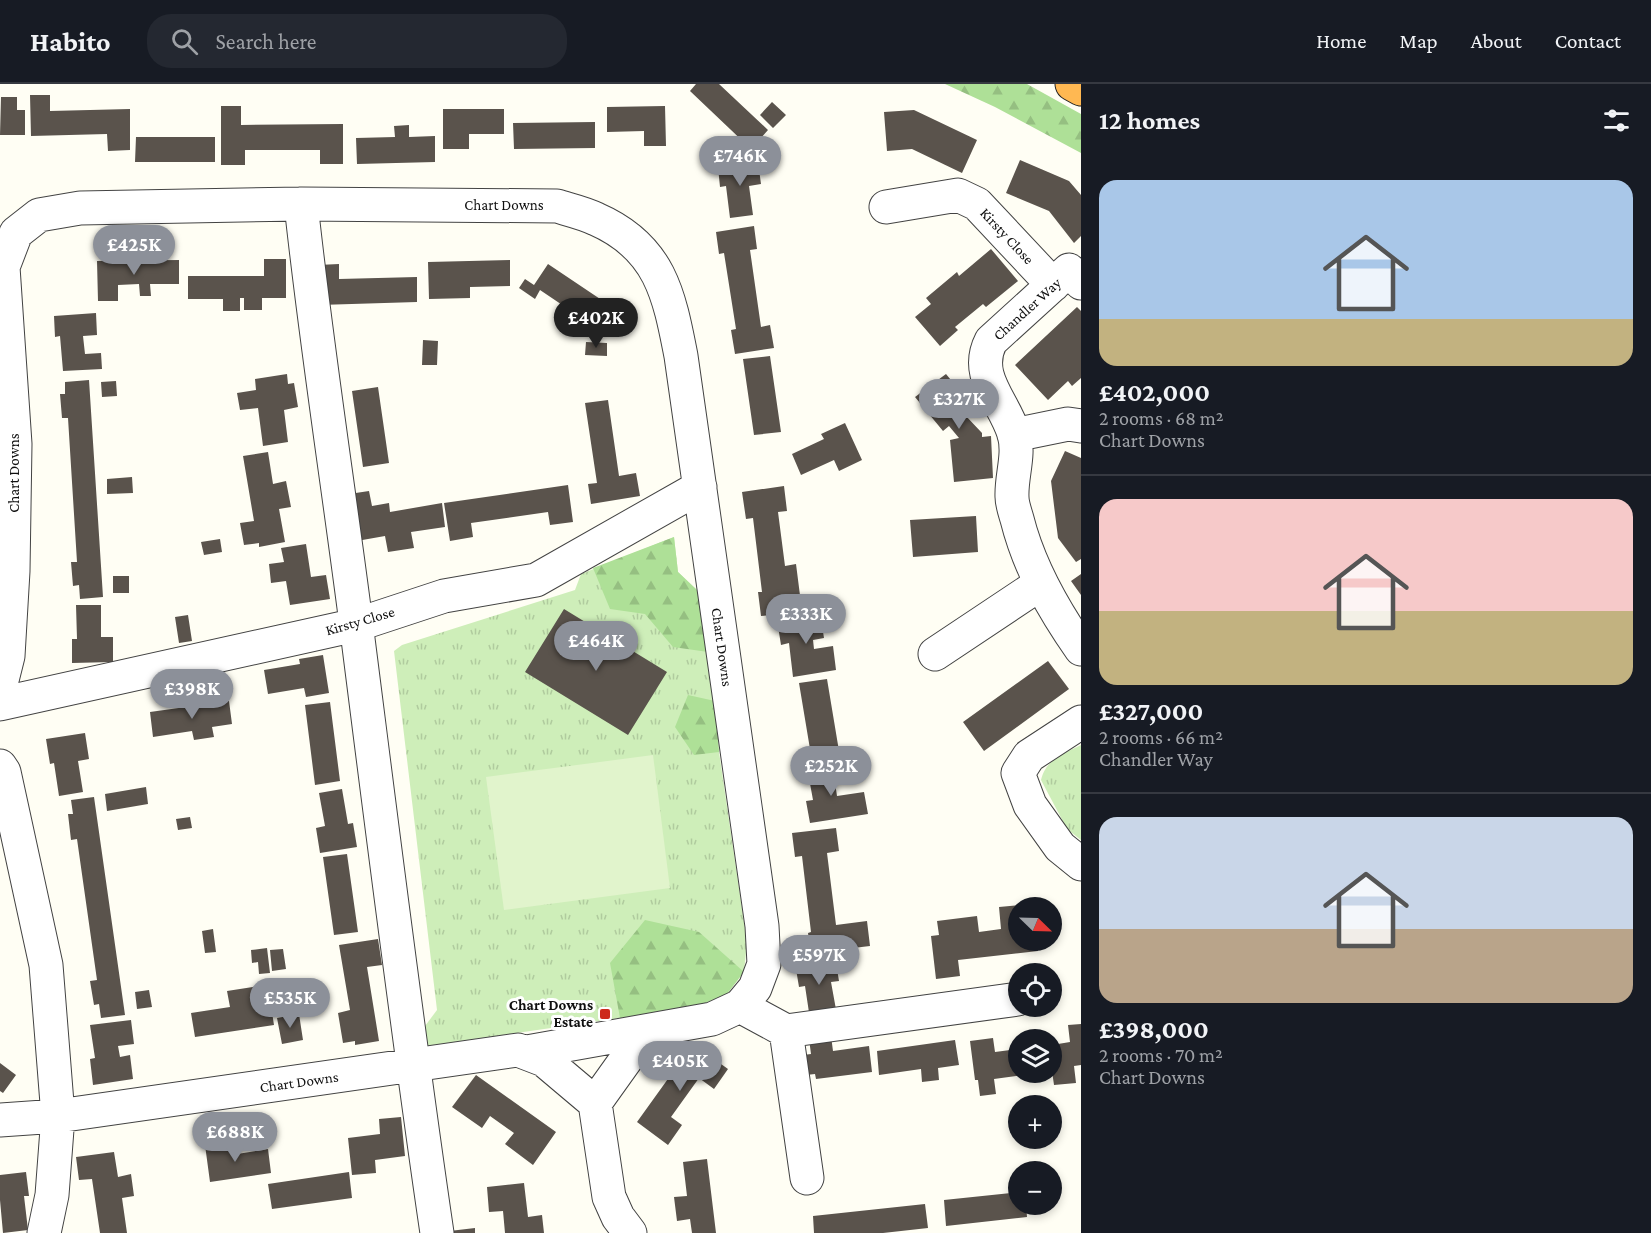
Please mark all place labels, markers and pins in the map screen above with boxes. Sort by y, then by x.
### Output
pin: £746K [698,136,782,187]
pin: £425K [92,225,176,276]
pin: £402K [554,298,638,349]
pin: £327K [917,379,1001,430]
pin: £333K [764,594,848,645]
pin: £464K [554,621,638,672]
pin: £398K [150,669,234,720]
pin: £252K [789,746,873,797]
pin: £597K [777,935,861,986]
pin: £535K [248,978,332,1029]
place label: Chart Downs Estate [509,997,593,1030]
marker: Chart Downs Estate [598,1007,612,1021]
pin: £405K [638,1041,722,1092]
pin: £688K [193,1112,277,1163]

